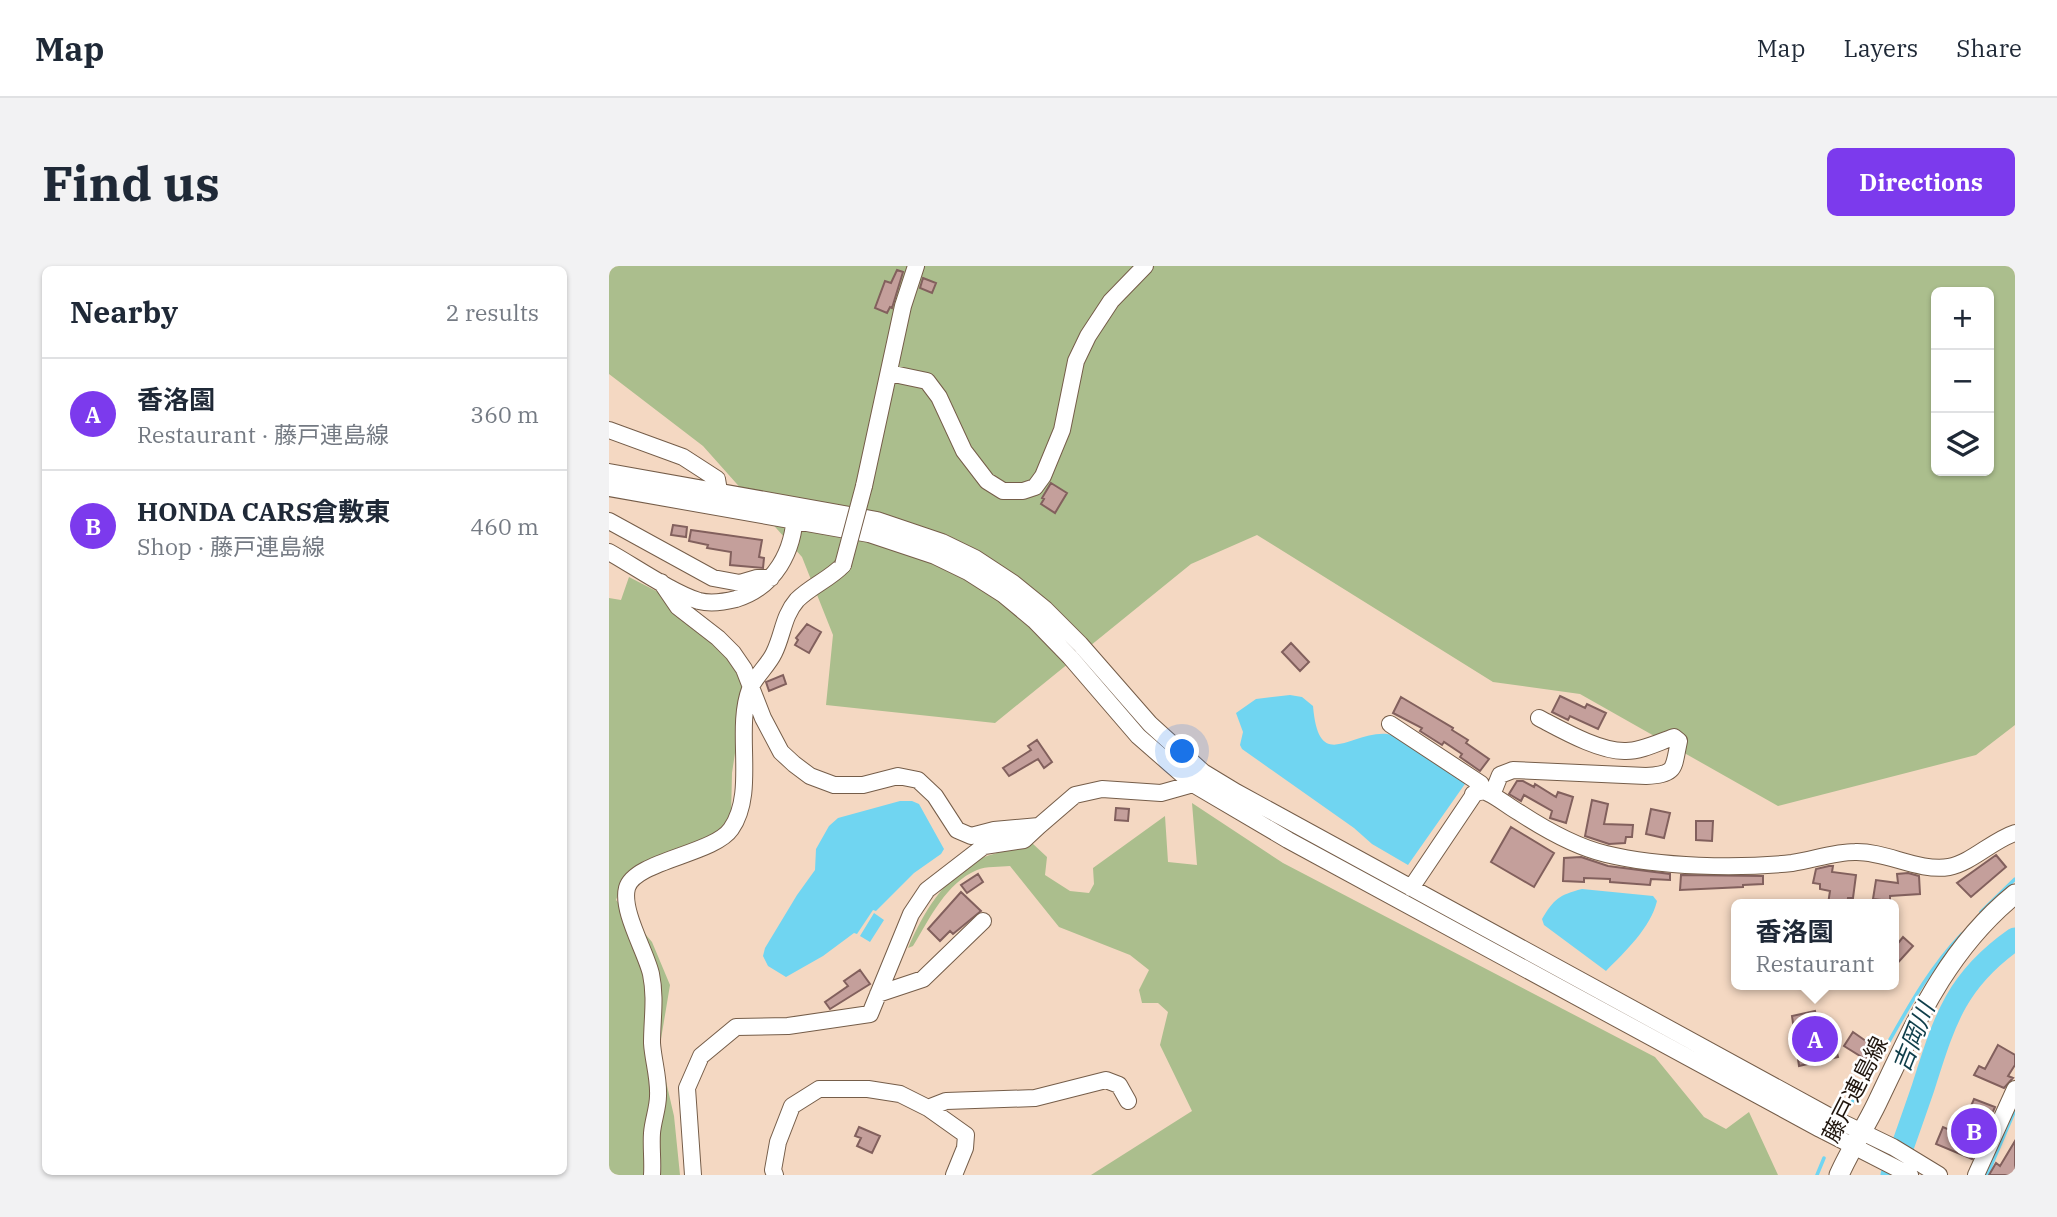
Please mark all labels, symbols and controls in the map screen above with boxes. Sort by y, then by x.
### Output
text: Map [35,27,104,70]
text: Map [1757,32,1805,64]
text: Layers [1843,32,1918,64]
text: Share [1956,32,2022,64]
button: Directions [1827,148,2015,216]
text: Find us [42,151,220,214]
map controls [1931,287,1994,476]
button: + [1931,287,1994,350]
text: Nearby [70,292,178,331]
text: 2 results [446,297,539,327]
button: − [1931,350,1994,413]
text: 香洛園 [137,382,215,416]
text: A [85,399,101,429]
text: 360 m [470,399,539,429]
button: layers [1931,413,1994,476]
text: Restaurant · 藤戸連島線 [137,419,389,449]
text: HONDA CARS倉敷東 [137,494,390,528]
text: B [85,511,101,541]
text: 460 m [470,511,539,541]
text: Shop · 藤戸連島線 [137,531,325,561]
your location [1165,734,1199,768]
popup [1731,899,1899,990]
text: 香洛園 [1756,914,1834,948]
text: Restaurant [1756,948,1874,978]
water label: 吉岡川 [1885,995,1942,1076]
pin: A [1792,1013,1838,1065]
street label: 藤戸連島線 [1815,1031,1893,1147]
pin: B [1951,1105,1997,1157]

